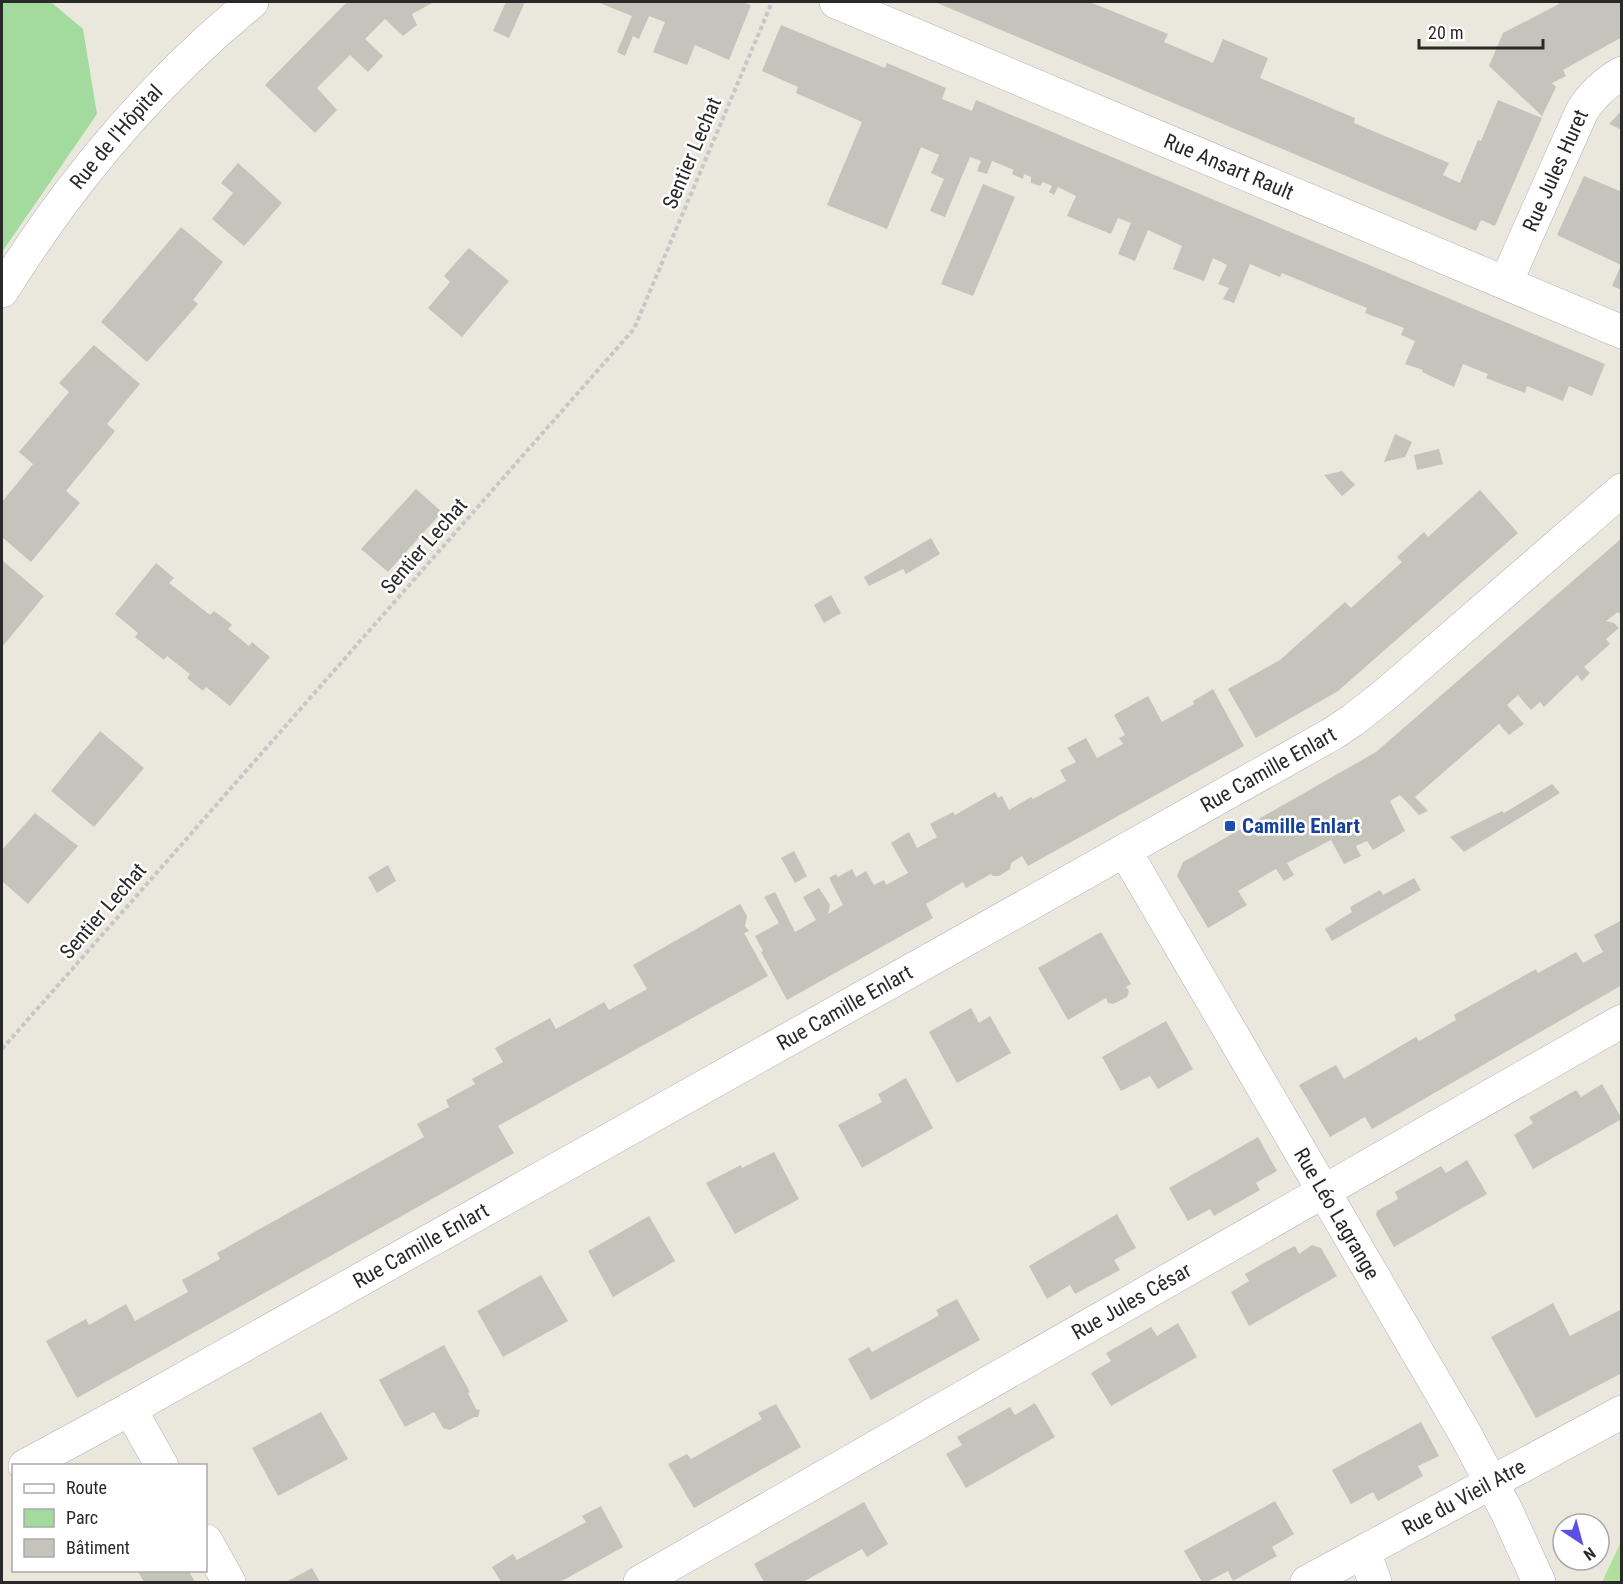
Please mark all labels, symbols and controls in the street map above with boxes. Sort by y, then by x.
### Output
scale bar [1419,12,1544,50]
text: 20 m [1428,22,1463,43]
street label: Rue de l'Hôpital [65,80,167,194]
street label: Sentier Lechat [658,94,726,212]
street label: Rue Jules Huret [1518,106,1593,235]
street label: Rue Ansart Rault [1160,129,1297,205]
street label: Sentier Lechat [376,493,472,599]
street label: Rue Camille Enlart [1196,722,1340,817]
place label: Camille Enlart [1242,814,1360,838]
marker: Camille Enlart [1223,819,1237,833]
street label: Sentier Lechat [55,858,151,964]
street label: Rue Camille Enlart [773,960,917,1055]
street label: Rue Léo Lagrange [1289,1144,1385,1284]
street label: Rue Camille Enlart [349,1198,493,1293]
street label: Rue Jules César [1068,1258,1195,1345]
street label: Rue du Vieil Atre [1398,1454,1530,1540]
legend [12,1464,207,1572]
text: Route [66,1477,107,1498]
text: Parc [66,1507,98,1528]
north arrow [1551,1512,1611,1572]
text: Bâtiment [66,1537,130,1558]
text: N [1580,1543,1599,1564]

